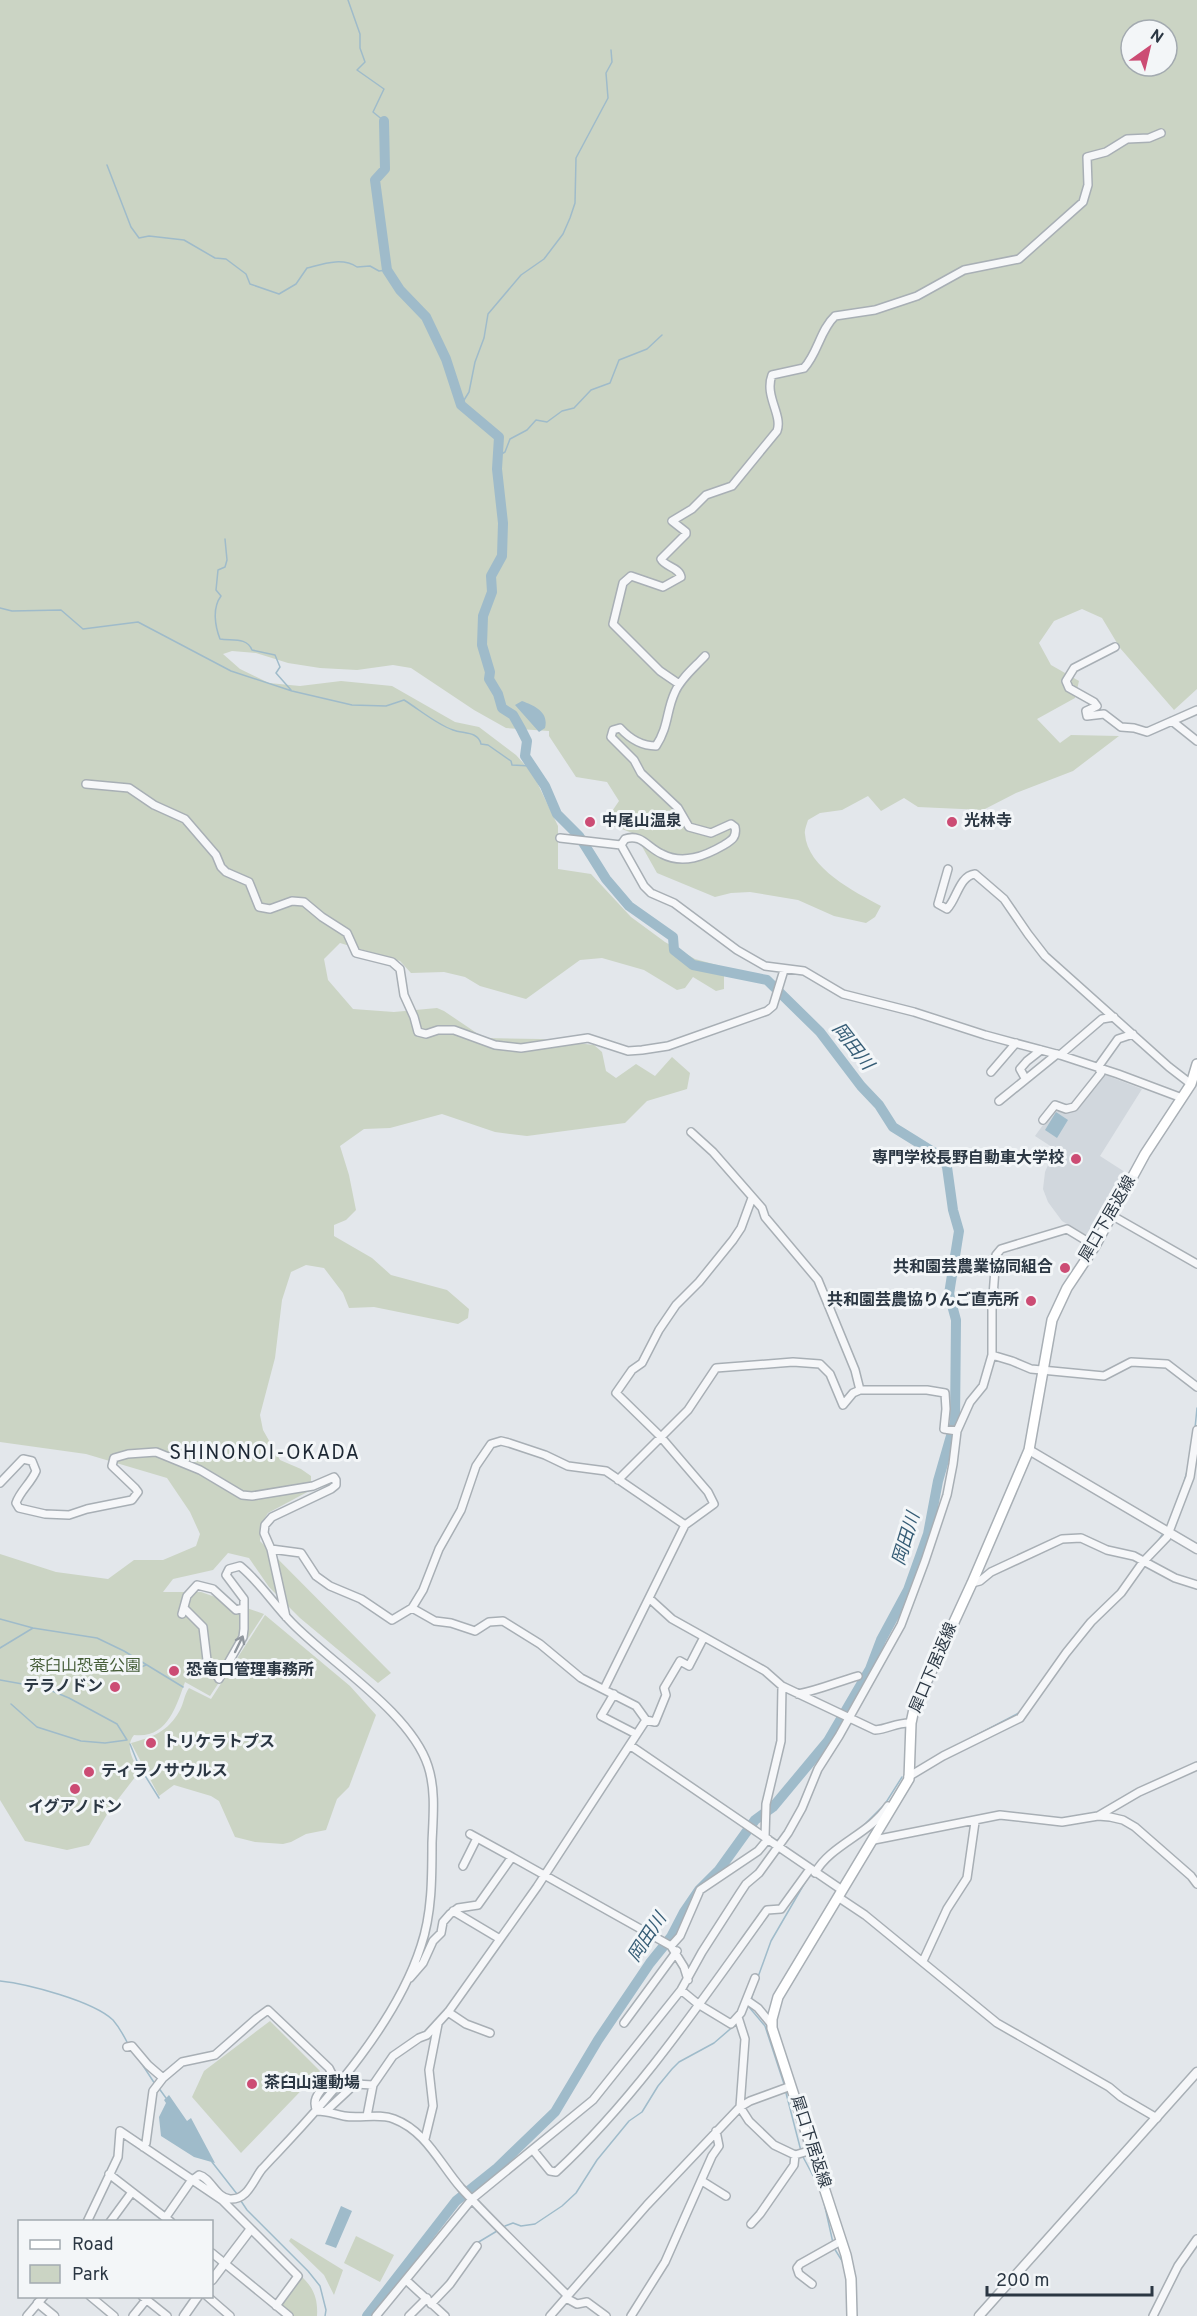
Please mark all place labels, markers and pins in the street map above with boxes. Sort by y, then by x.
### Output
place label: 中尾山温泉 [602,812,682,832]
place label: 光林寺 [964,812,1012,832]
marker: 中尾山温泉 [583,815,597,829]
marker: 光林寺 [945,815,959,829]
place label: 専門学校長野自動車大学校 [872,1149,1064,1169]
marker: 専門学校長野自動車大学校 [1069,1152,1083,1166]
place label: 共和園芸農業協同組合 [893,1258,1053,1278]
marker: 共和園芸農業協同組合 [1058,1261,1072,1275]
place label: 共和園芸農協りんご直売所 [827,1290,1019,1311]
marker: 共和園芸農協りんご直売所 [1024,1294,1038,1308]
place label: 恐竜口管理事務所 [186,1661,314,1681]
marker: 恐竜口管理事務所 [167,1664,181,1678]
place label: テラノドン [23,1677,103,1697]
marker: テラノドン [108,1680,122,1694]
place label: トリケラトプス [163,1733,275,1753]
marker: トリケラトプス [144,1736,158,1750]
place label: ティラノサウルス [101,1762,228,1782]
marker: ティラノサウルス [82,1765,96,1779]
marker: イグアノドン [68,1782,82,1796]
place label: イグアノドン [28,1797,122,1818]
place label: 茶臼山運動場 [264,2074,360,2094]
marker: 茶臼山運動場 [245,2077,259,2091]

